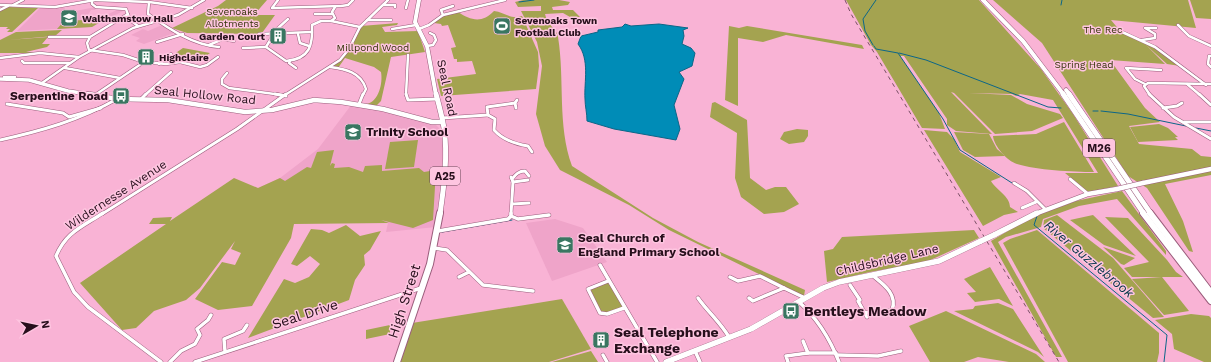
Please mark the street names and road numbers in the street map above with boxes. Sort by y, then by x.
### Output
street label: Seal Road [434,58,460,118]
street label: Seal Hollow Road [153,83,257,107]
road number: M26 [1083,139,1115,157]
street label: Wildernesse Avenue [63,157,169,233]
road number: A25 [430,167,460,185]
street label: Childsbridge Lane [834,241,940,279]
street label: High Street [384,262,424,340]
street label: Seal Drive [270,296,340,332]

